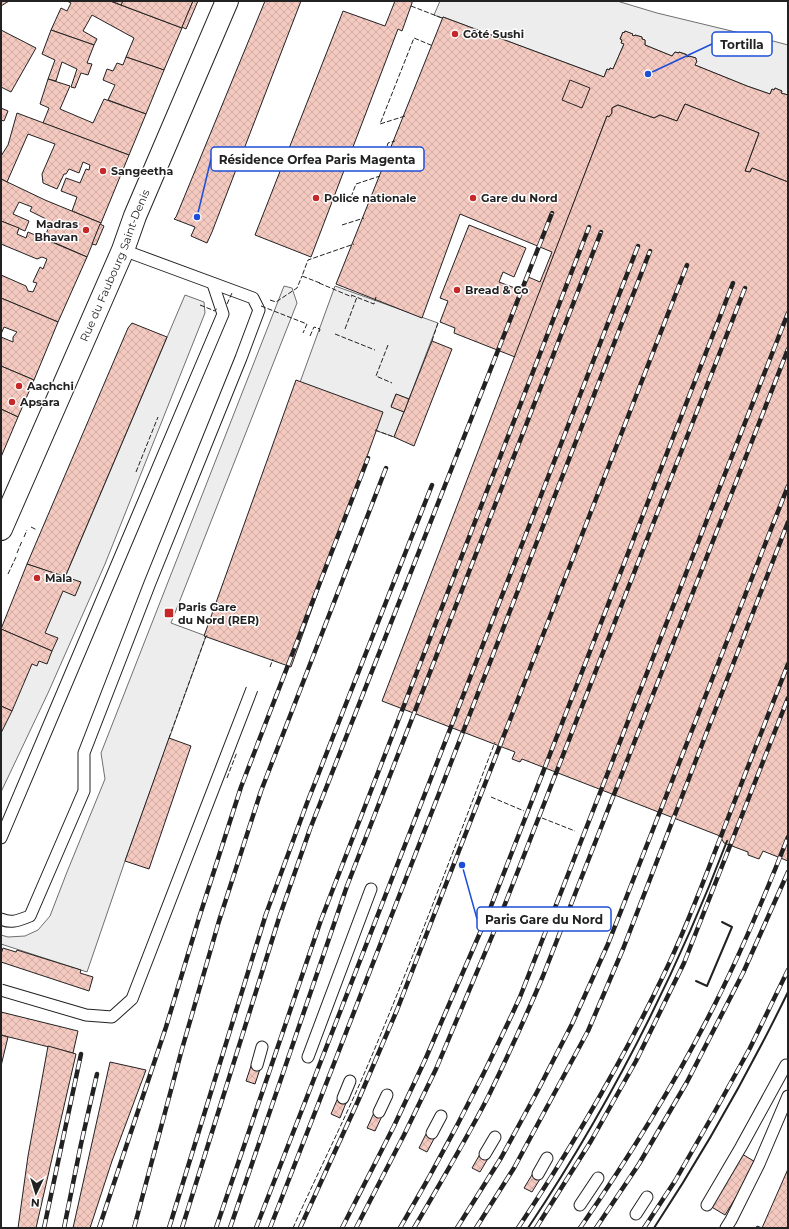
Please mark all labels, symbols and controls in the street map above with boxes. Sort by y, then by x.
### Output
place label: Côté Sushi [463,27,524,41]
marker: Côté Sushi [450,29,460,39]
callout: Tortilla [712,32,772,56]
text: Tortilla [720,37,764,52]
callout: Résidence Orfea Paris Magenta [211,147,424,171]
text: Résidence Orfea Paris Magenta [219,152,415,167]
place label: Sangeetha [111,164,173,178]
marker: Sangeetha [98,166,108,176]
street label: Rue du Faubourg Saint-Denis [77,187,153,344]
place label: Police nationale [324,191,417,205]
place label: Gare du Nord [481,191,558,205]
marker: Police nationale [311,193,321,203]
marker: Gare du Nord [468,193,478,203]
place label: Madras Bhavan [35,217,78,244]
marker: Madras Bhavan [81,225,91,235]
place label: Bread & Co [465,283,528,297]
marker: Bread & Co [452,285,462,295]
place label: Aachchi [26,379,74,393]
marker: Aachchi [14,381,24,391]
place label: Apsara [19,395,60,409]
marker: Apsara [7,397,17,407]
place label: Mala [45,571,73,585]
marker: Mala [32,573,42,583]
place label: Paris Gare du Nord (RER) [178,600,259,627]
marker: Paris Gare du Nord (RER) [163,607,175,619]
callout: Paris Gare du Nord [477,907,611,931]
text: Paris Gare du Nord [485,912,603,927]
north arrow [16,1173,56,1213]
text: N [30,1196,40,1210]

